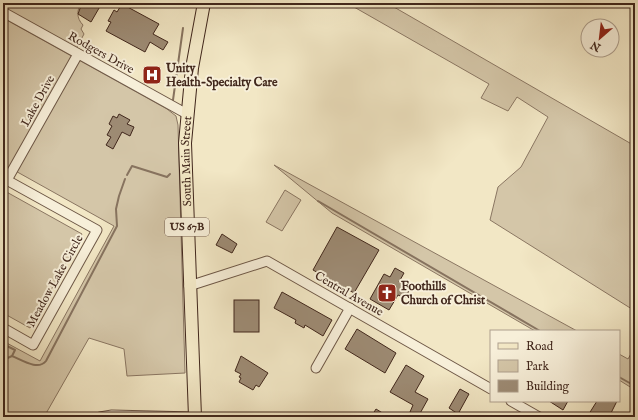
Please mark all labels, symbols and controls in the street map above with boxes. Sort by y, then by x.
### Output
north arrow [580,18,620,58]
street label: Rodgers Drive [65,29,137,78]
text: N [588,37,604,55]
place label: Unity Health-Specialty Care [165,61,278,91]
hospital icon: Unity Health-Specialty Care [141,64,163,86]
street label: Lake Drive [18,72,58,129]
street label: South Main Street [177,115,195,207]
road number: US 67B [165,218,209,236]
street label: Meadow Lake Circle [23,232,87,330]
street label: Central Avenue [312,268,386,320]
place label: Foothills Church of Christ [401,279,486,308]
church icon: Foothills Church of Christ [376,282,398,304]
legend [490,330,620,402]
text: Road [526,339,554,354]
text: Park [526,359,549,374]
text: Building [526,379,570,394]

